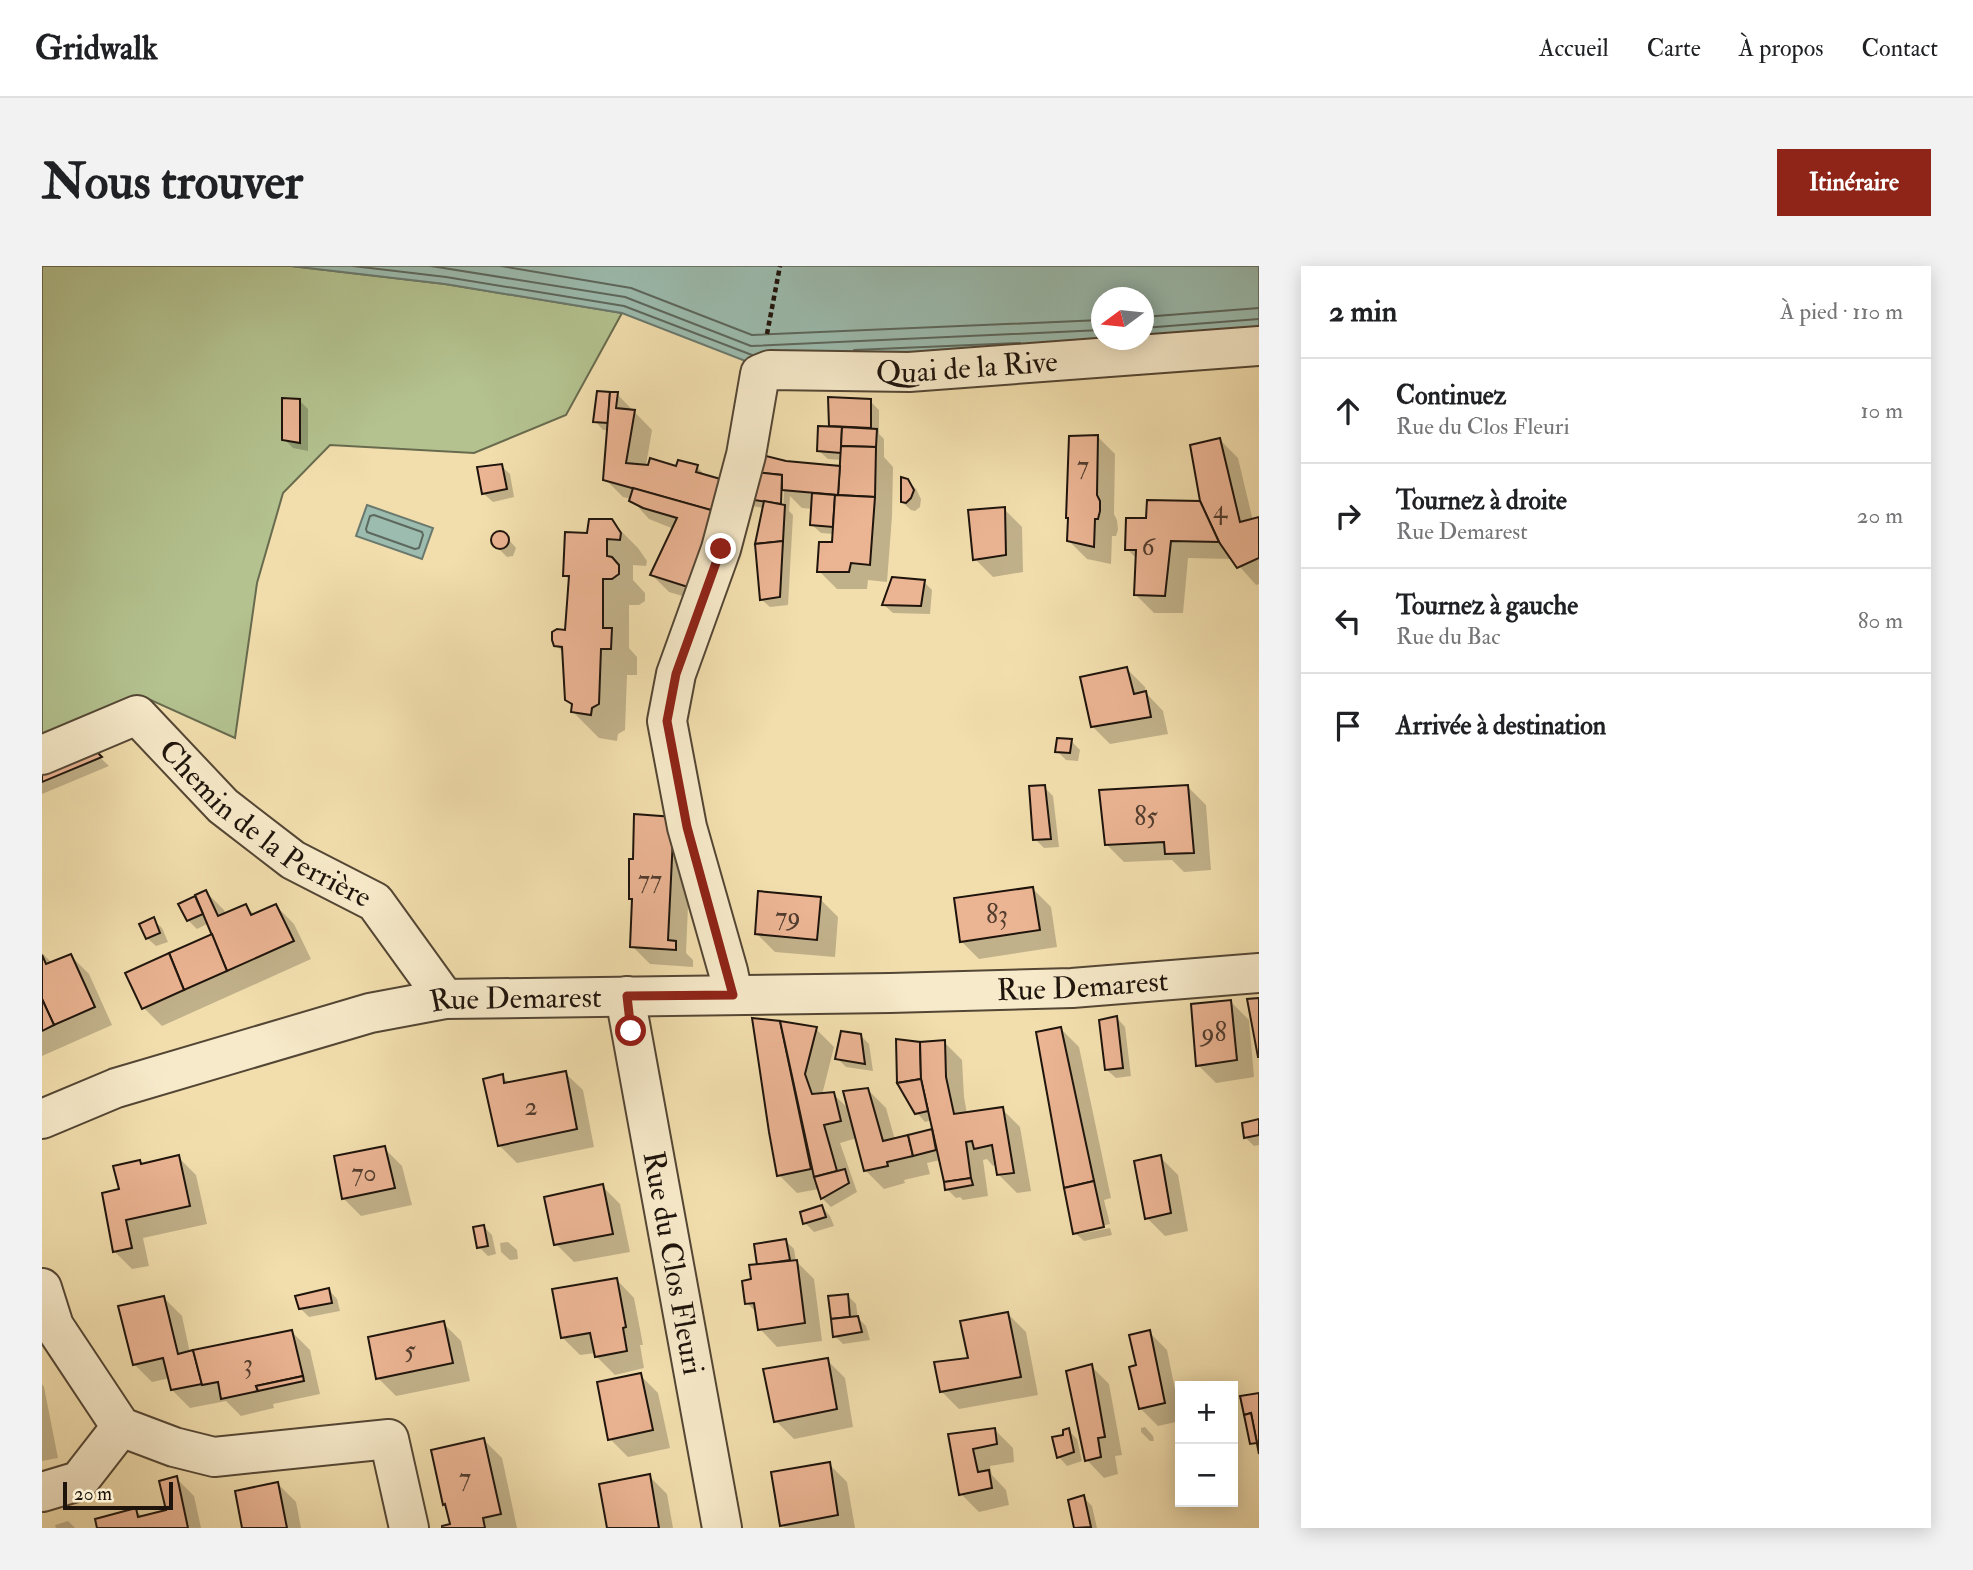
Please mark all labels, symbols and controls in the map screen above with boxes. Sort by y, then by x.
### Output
text: Gridwalk [35,28,158,69]
text: Accueil [1539,33,1609,64]
text: Carte [1647,33,1701,64]
text: À propos [1739,33,1824,64]
text: Contact [1862,33,1938,64]
button: Itinéraire [1777,149,1931,216]
text: Nous trouver [42,152,303,213]
north arrow [1091,287,1154,350]
text: 2 min [1329,293,1397,330]
text: À pied · 110 m [1780,297,1903,326]
street label: Quai de la Rive [876,343,1059,391]
text: Continuez [1396,380,1506,412]
icon: ahead [1329,392,1367,430]
text: 10 m [1860,396,1903,425]
text: Rue du Clos Fleuri [1396,412,1570,441]
house number: 7 [1077,450,1089,482]
text: Tournez à droite [1396,485,1567,517]
house number: 4 [1213,494,1228,526]
icon: right [1329,497,1367,535]
text: 20 m [1857,501,1903,530]
text: Rue Demarest [1396,517,1528,546]
house number: 6 [1141,531,1156,563]
route end [705,533,736,564]
text: Tournez à gauche [1396,590,1578,622]
icon: left [1329,602,1367,640]
text: 80 m [1858,606,1903,635]
text: Rue du Bac [1396,622,1500,651]
icon: arrive [1329,707,1367,745]
text: Arrivée à destination [1396,710,1606,742]
street label: Chemin de la Perrière [151,732,378,916]
house number: 85 [1134,801,1158,833]
house number: 77 [638,864,662,896]
house number: 83 [986,899,1008,931]
house number: 79 [775,901,801,933]
street label: Rue Demarest [996,962,1170,1009]
street label: Rue Demarest [427,979,602,1020]
route start [615,1015,646,1046]
house number: 98 [1199,1017,1227,1049]
house number: 2 [524,1091,538,1123]
street label: Rue du Clos Fleuri [635,1148,712,1378]
house number: 70 [351,1157,377,1189]
house number: 5 [404,1335,416,1367]
house number: 3 [243,1348,253,1380]
map controls [1175,1381,1238,1507]
button: + [1175,1381,1238,1444]
button: − [1175,1444,1238,1507]
house number: 7 [459,1462,471,1494]
scale bar [63,1479,173,1511]
text: 20 m [74,1482,112,1506]

